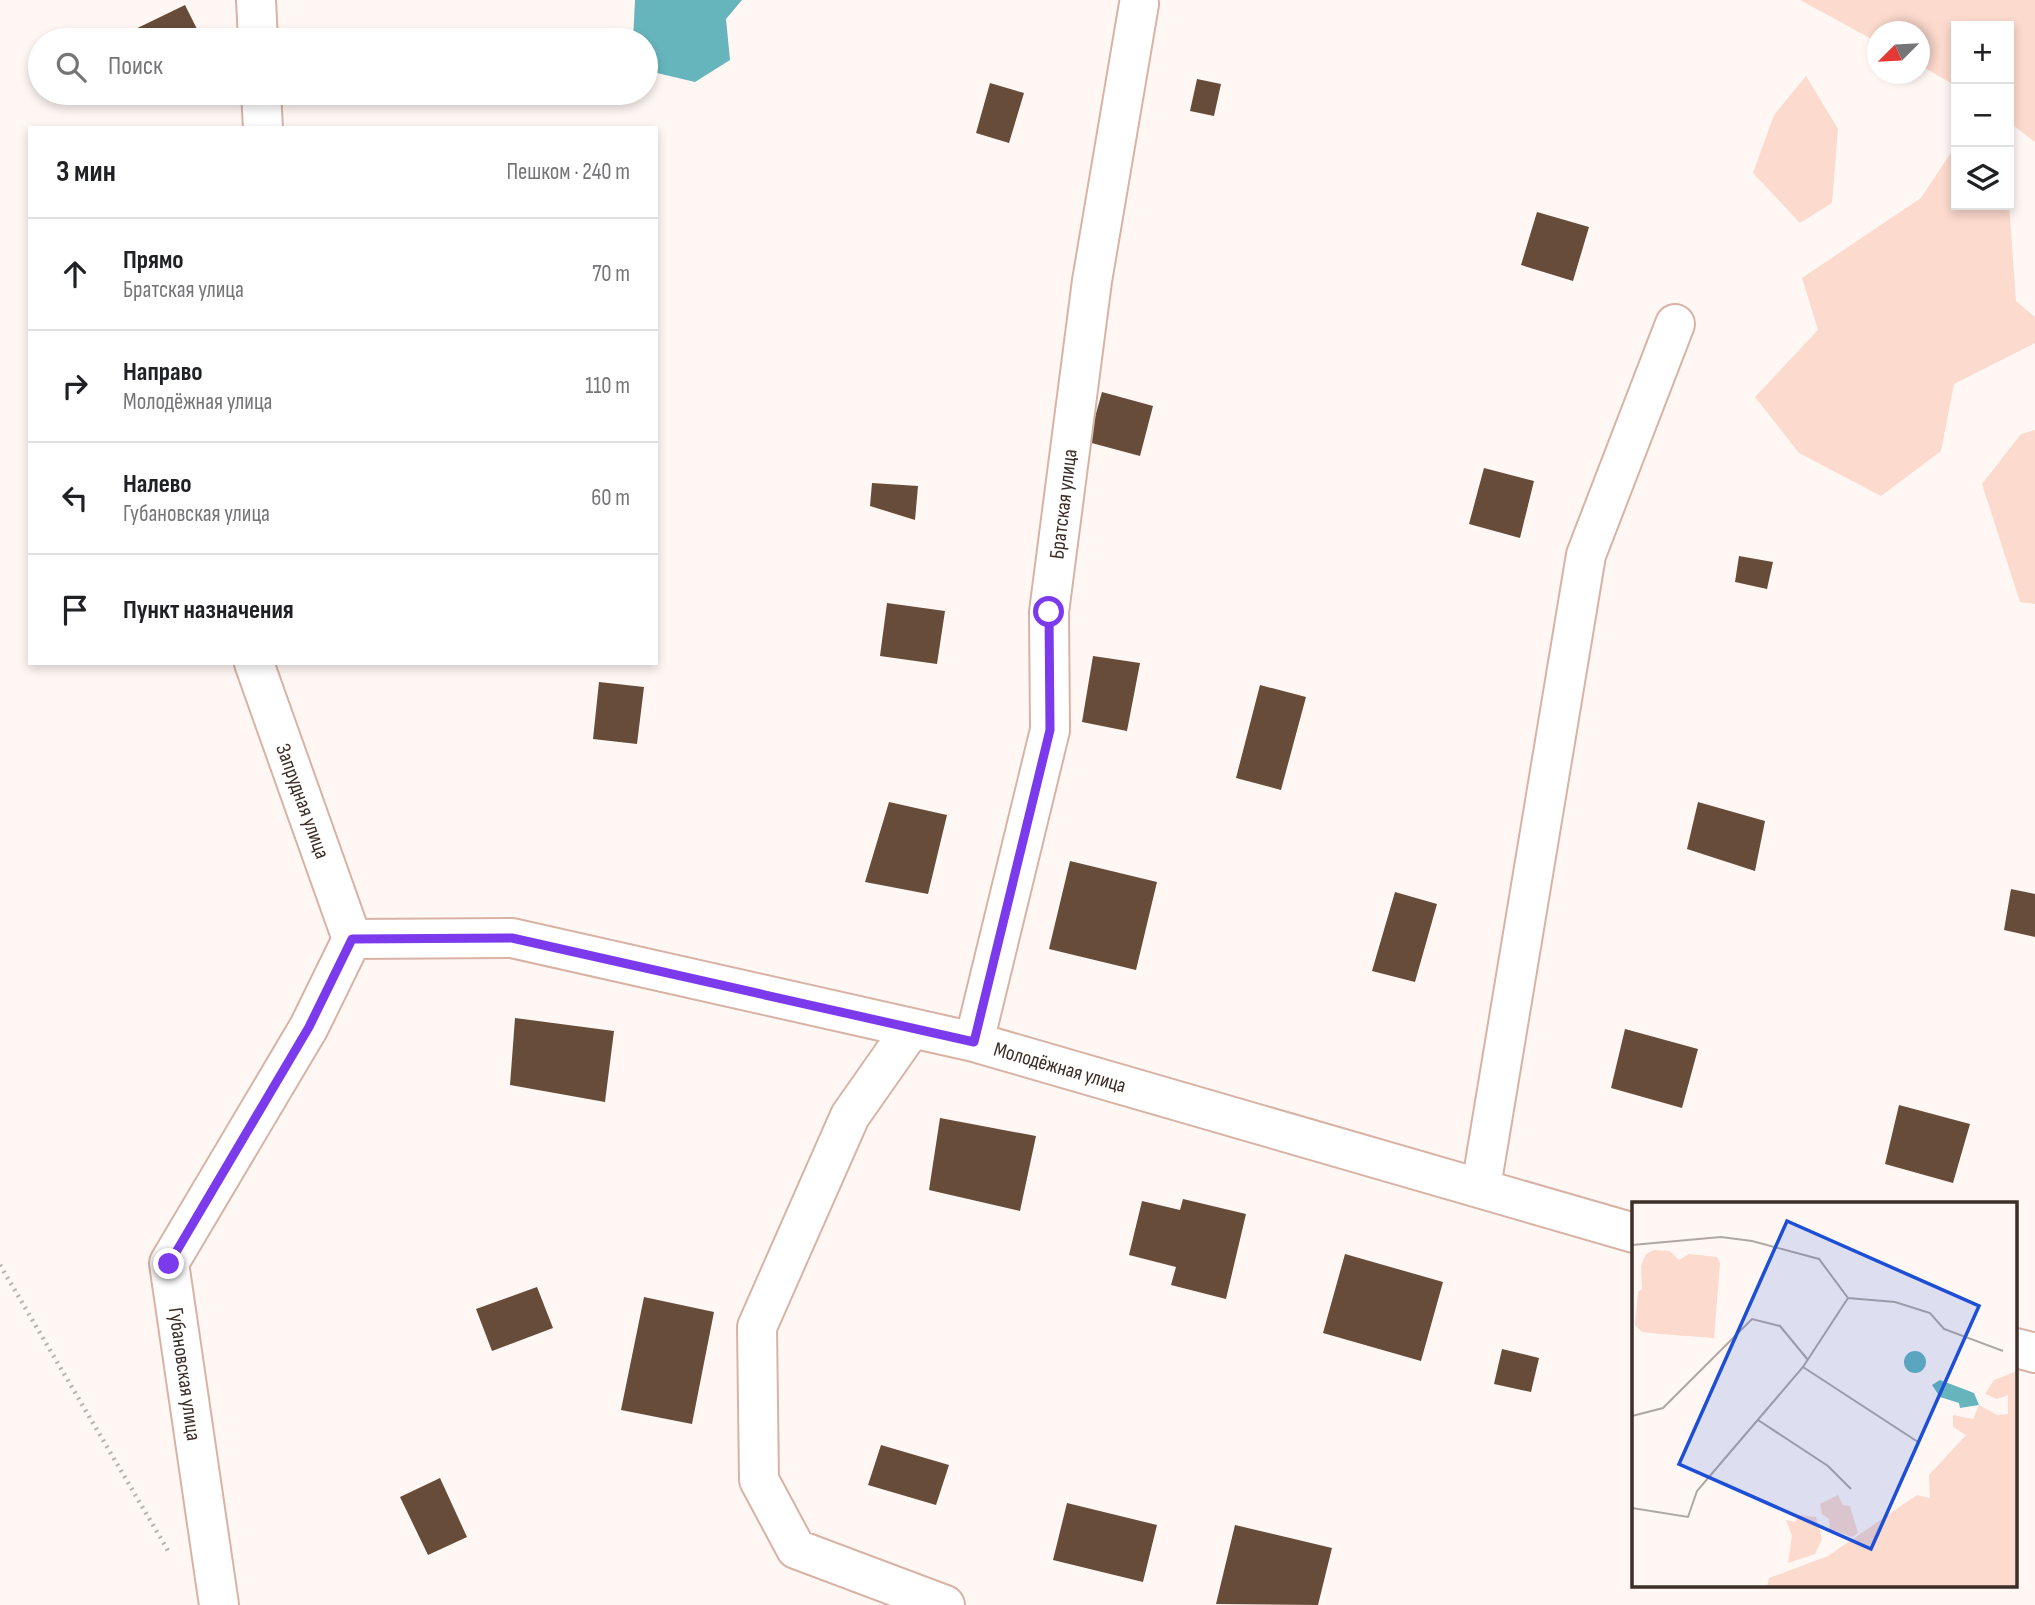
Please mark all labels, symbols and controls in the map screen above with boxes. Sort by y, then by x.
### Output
north arrow [1867,21,1930,84]
map controls [1951,21,2014,210]
button: + [1951,21,2014,84]
search box [28,28,658,105]
icon: search [52,48,90,86]
text: Поиск [108,51,163,82]
button: − [1951,84,2014,147]
button: layers [1951,147,2014,210]
text: 3 мин [56,154,116,190]
text: Пешком · 240 m [506,158,630,186]
text: Прямо [123,245,184,276]
icon: ahead [56,255,94,293]
text: 70 m [592,260,630,288]
text: Братская улица [123,276,244,304]
text: Направо [123,357,202,388]
icon: right [56,367,94,405]
text: 110 m [585,372,630,400]
text: Молодёжная улица [123,388,272,416]
street label: Братская улица [1044,448,1083,560]
text: Налево [123,469,192,500]
icon: left [56,479,94,517]
text: 60 m [591,484,630,512]
text: Губановская улица [123,500,270,528]
icon: arrive [56,591,94,629]
text: Пункт назначения [123,595,294,626]
route start [1033,596,1064,627]
street label: Запрудная улица [270,740,335,862]
street label: Молодёжная улица [991,1037,1129,1098]
inset map [1632,1202,2018,1588]
route end [153,1248,184,1279]
street label: Губановская улица [163,1306,206,1442]

